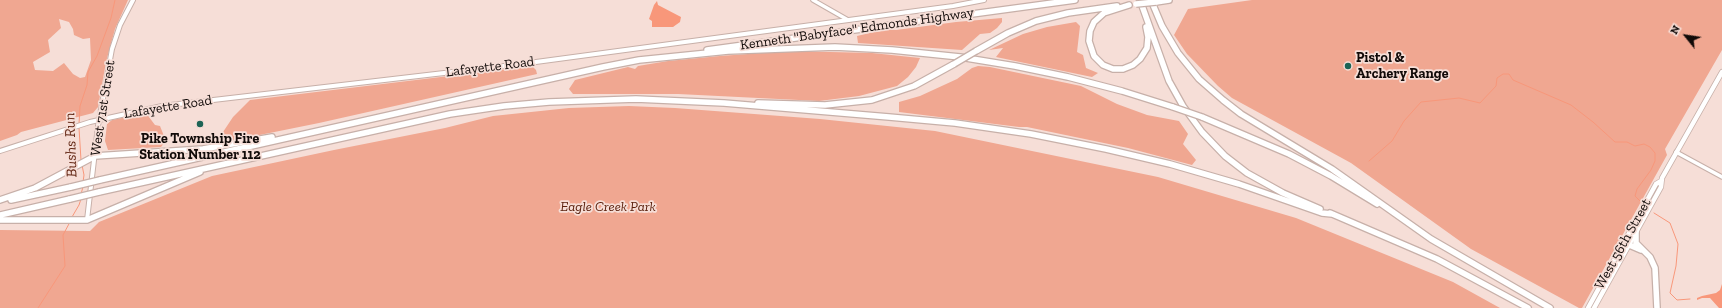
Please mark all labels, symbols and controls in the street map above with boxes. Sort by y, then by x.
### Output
street label: Kenneth "Babyface" Edmonds Highway [739,4,975,54]
north arrow [1666,16,1706,56]
text: N [1667,23,1683,37]
place label: Pistol & Archery Range [1356,50,1449,82]
street label: Lafayette Road [445,53,535,81]
street label: West 71st Street [87,59,119,157]
marker: Pistol & Archery Range [1343,61,1353,71]
street label: Lafayette Road [123,92,213,122]
water label: Bushs Run [61,112,81,178]
marker: Pike Township Fire Station Number 112 [195,119,205,129]
place label: Pike Township Fire Station Number 112 [139,131,261,164]
street label: West 56th Street [1591,196,1655,292]
park label: Eagle Creek Park [560,199,656,215]

